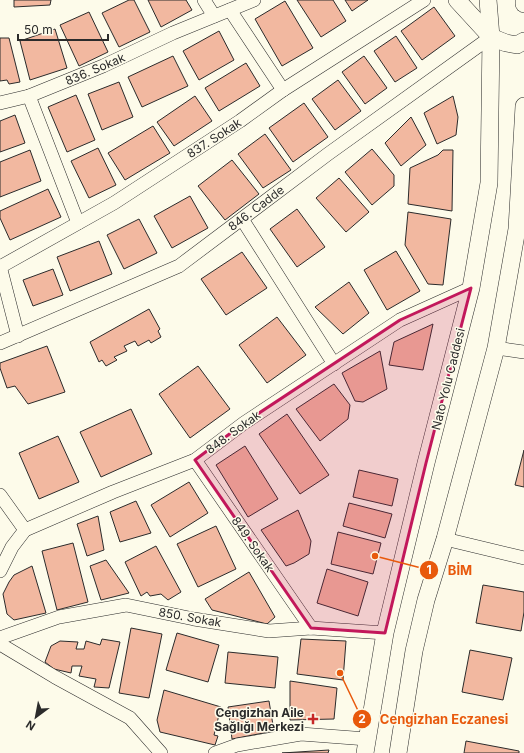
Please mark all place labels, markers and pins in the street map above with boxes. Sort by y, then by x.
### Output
callout: BİM [419,558,480,583]
place label: Cengizhan Aile Sağlığı Merkezi [214,705,304,734]
callout: Cengizhan Eczanesi [352,707,517,732]
marker: Cengizhan Aile Sağlığı Merkezi [307,713,319,725]

